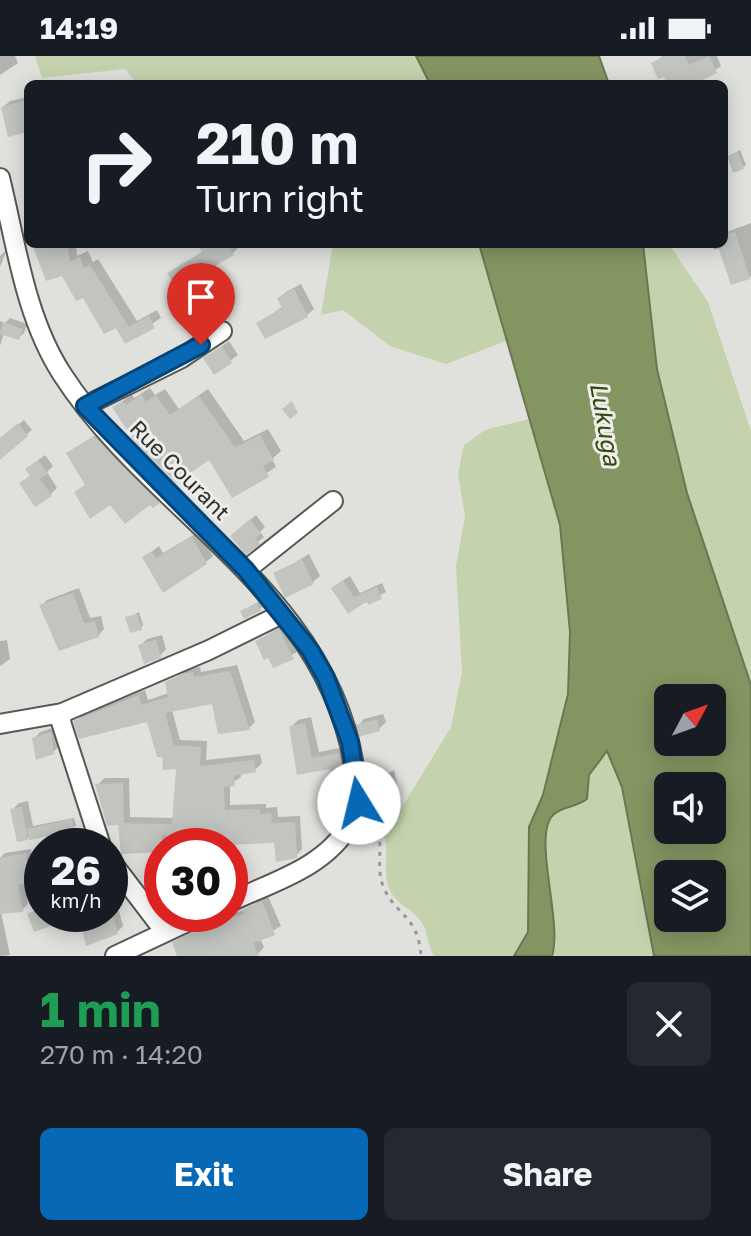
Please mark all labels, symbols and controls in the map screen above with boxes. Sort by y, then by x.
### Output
text: 14:19 [40,10,118,46]
text: 210 m [196,109,358,176]
icon: right [64,112,168,216]
text: Turn right [196,177,364,220]
pin [167,263,235,345]
icon: arrive [179,275,223,319]
water label: Lukuga [584,380,628,469]
street label: Rue Courant [125,414,236,525]
north arrow [654,684,726,756]
map controls [654,684,726,932]
position arrow [317,761,401,845]
button: sound [654,772,726,844]
speed limit sign: 30 [144,828,248,932]
text: 26 [51,846,101,894]
button: layers [654,860,726,932]
text: km/h [51,888,101,912]
text: 1 min [40,980,161,1038]
button: close [627,982,711,1066]
text: 270 m · 14:20 [40,1039,203,1070]
button: Exit [40,1128,368,1220]
button: Share [384,1128,711,1220]

